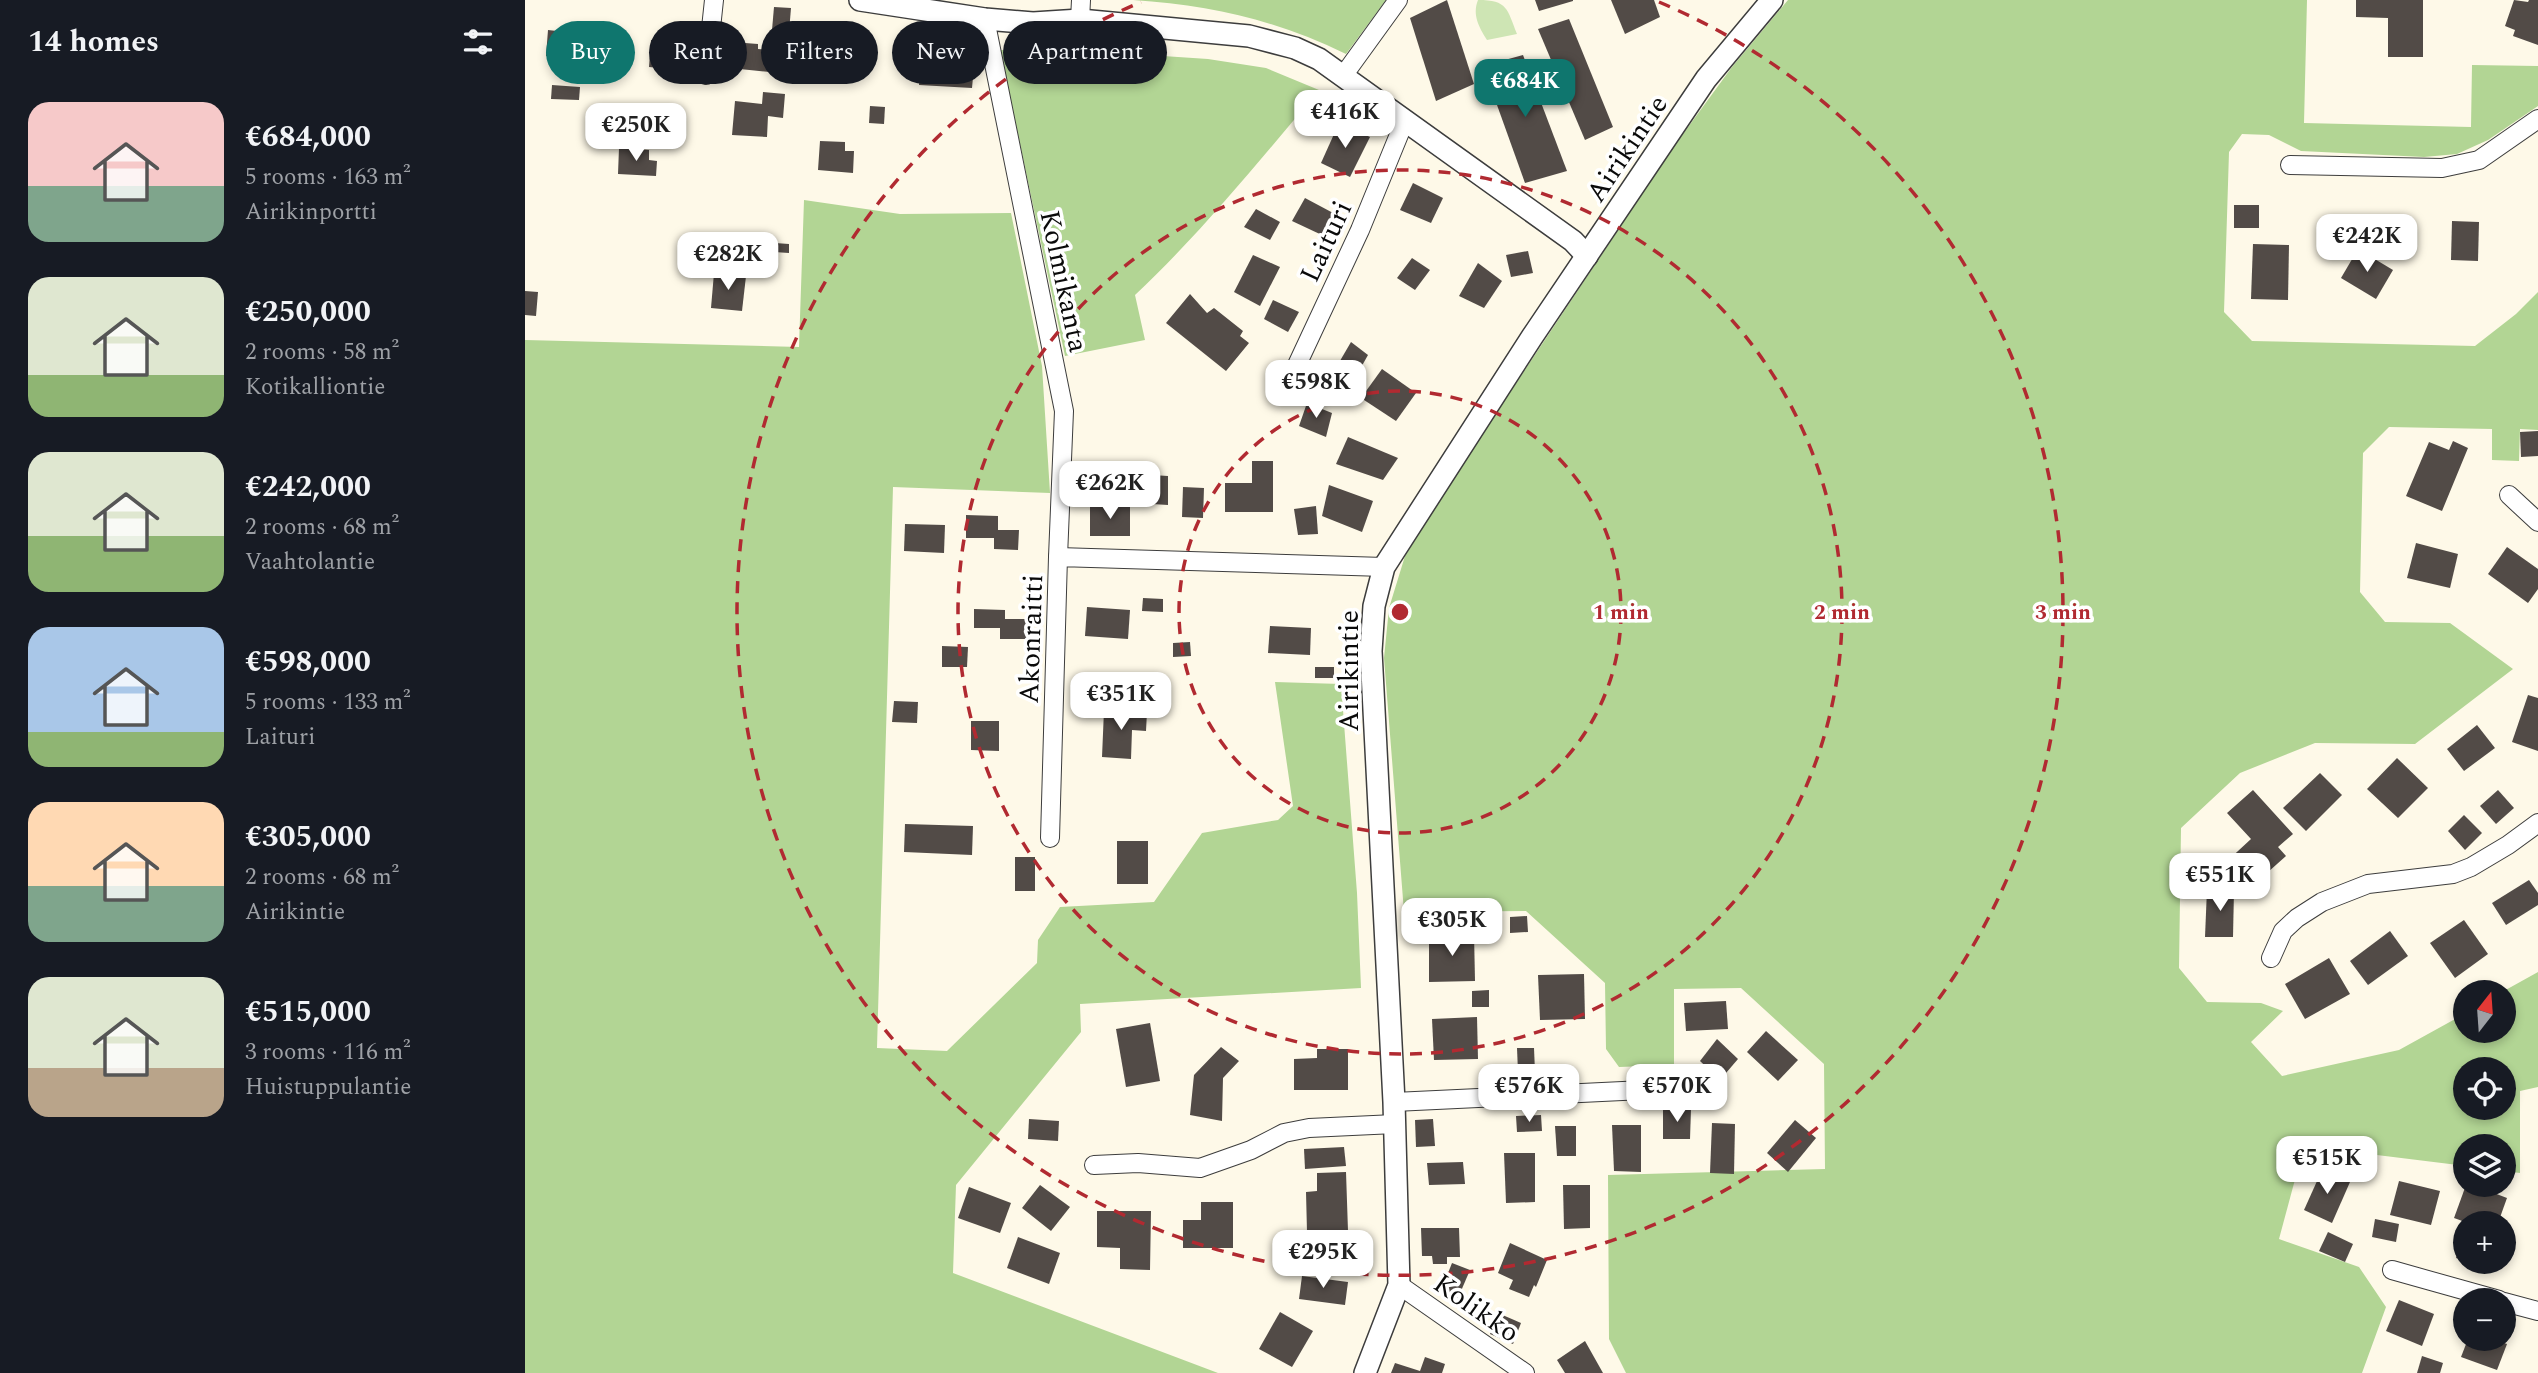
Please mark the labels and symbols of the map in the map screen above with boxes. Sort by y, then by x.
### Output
pin: €684K [1476,60,1574,119]
street label: Airikintie [1575,86,1679,211]
pin: €416K [1296,90,1394,150]
pin: €250K [587,104,685,163]
street label: Laituri [1289,194,1364,290]
street label: Kolmikanta [1027,206,1100,357]
pin: €242K [2318,215,2416,274]
pin: €282K [679,232,777,292]
pin: €598K [1267,360,1365,420]
pin: €262K [1061,462,1159,521]
street label: Akonraitti [1008,574,1055,705]
text: 1 min [1593,597,1649,629]
text: 2 min [1814,597,1870,629]
text: 3 min [2035,597,2091,629]
centre of rings [1388,600,1412,624]
street label: Airikintie [1328,610,1371,732]
pin: €351K [1072,672,1170,732]
pin: €551K [2171,853,2269,913]
pin: €305K [1403,898,1501,958]
north arrow [2453,980,2517,1043]
pin: €576K [1480,1064,1578,1124]
pin: €570K [1628,1064,1726,1124]
pin: €515K [2278,1136,2376,1196]
pin: €295K [1274,1230,1372,1290]
street label: Kolikko [1424,1263,1528,1354]

